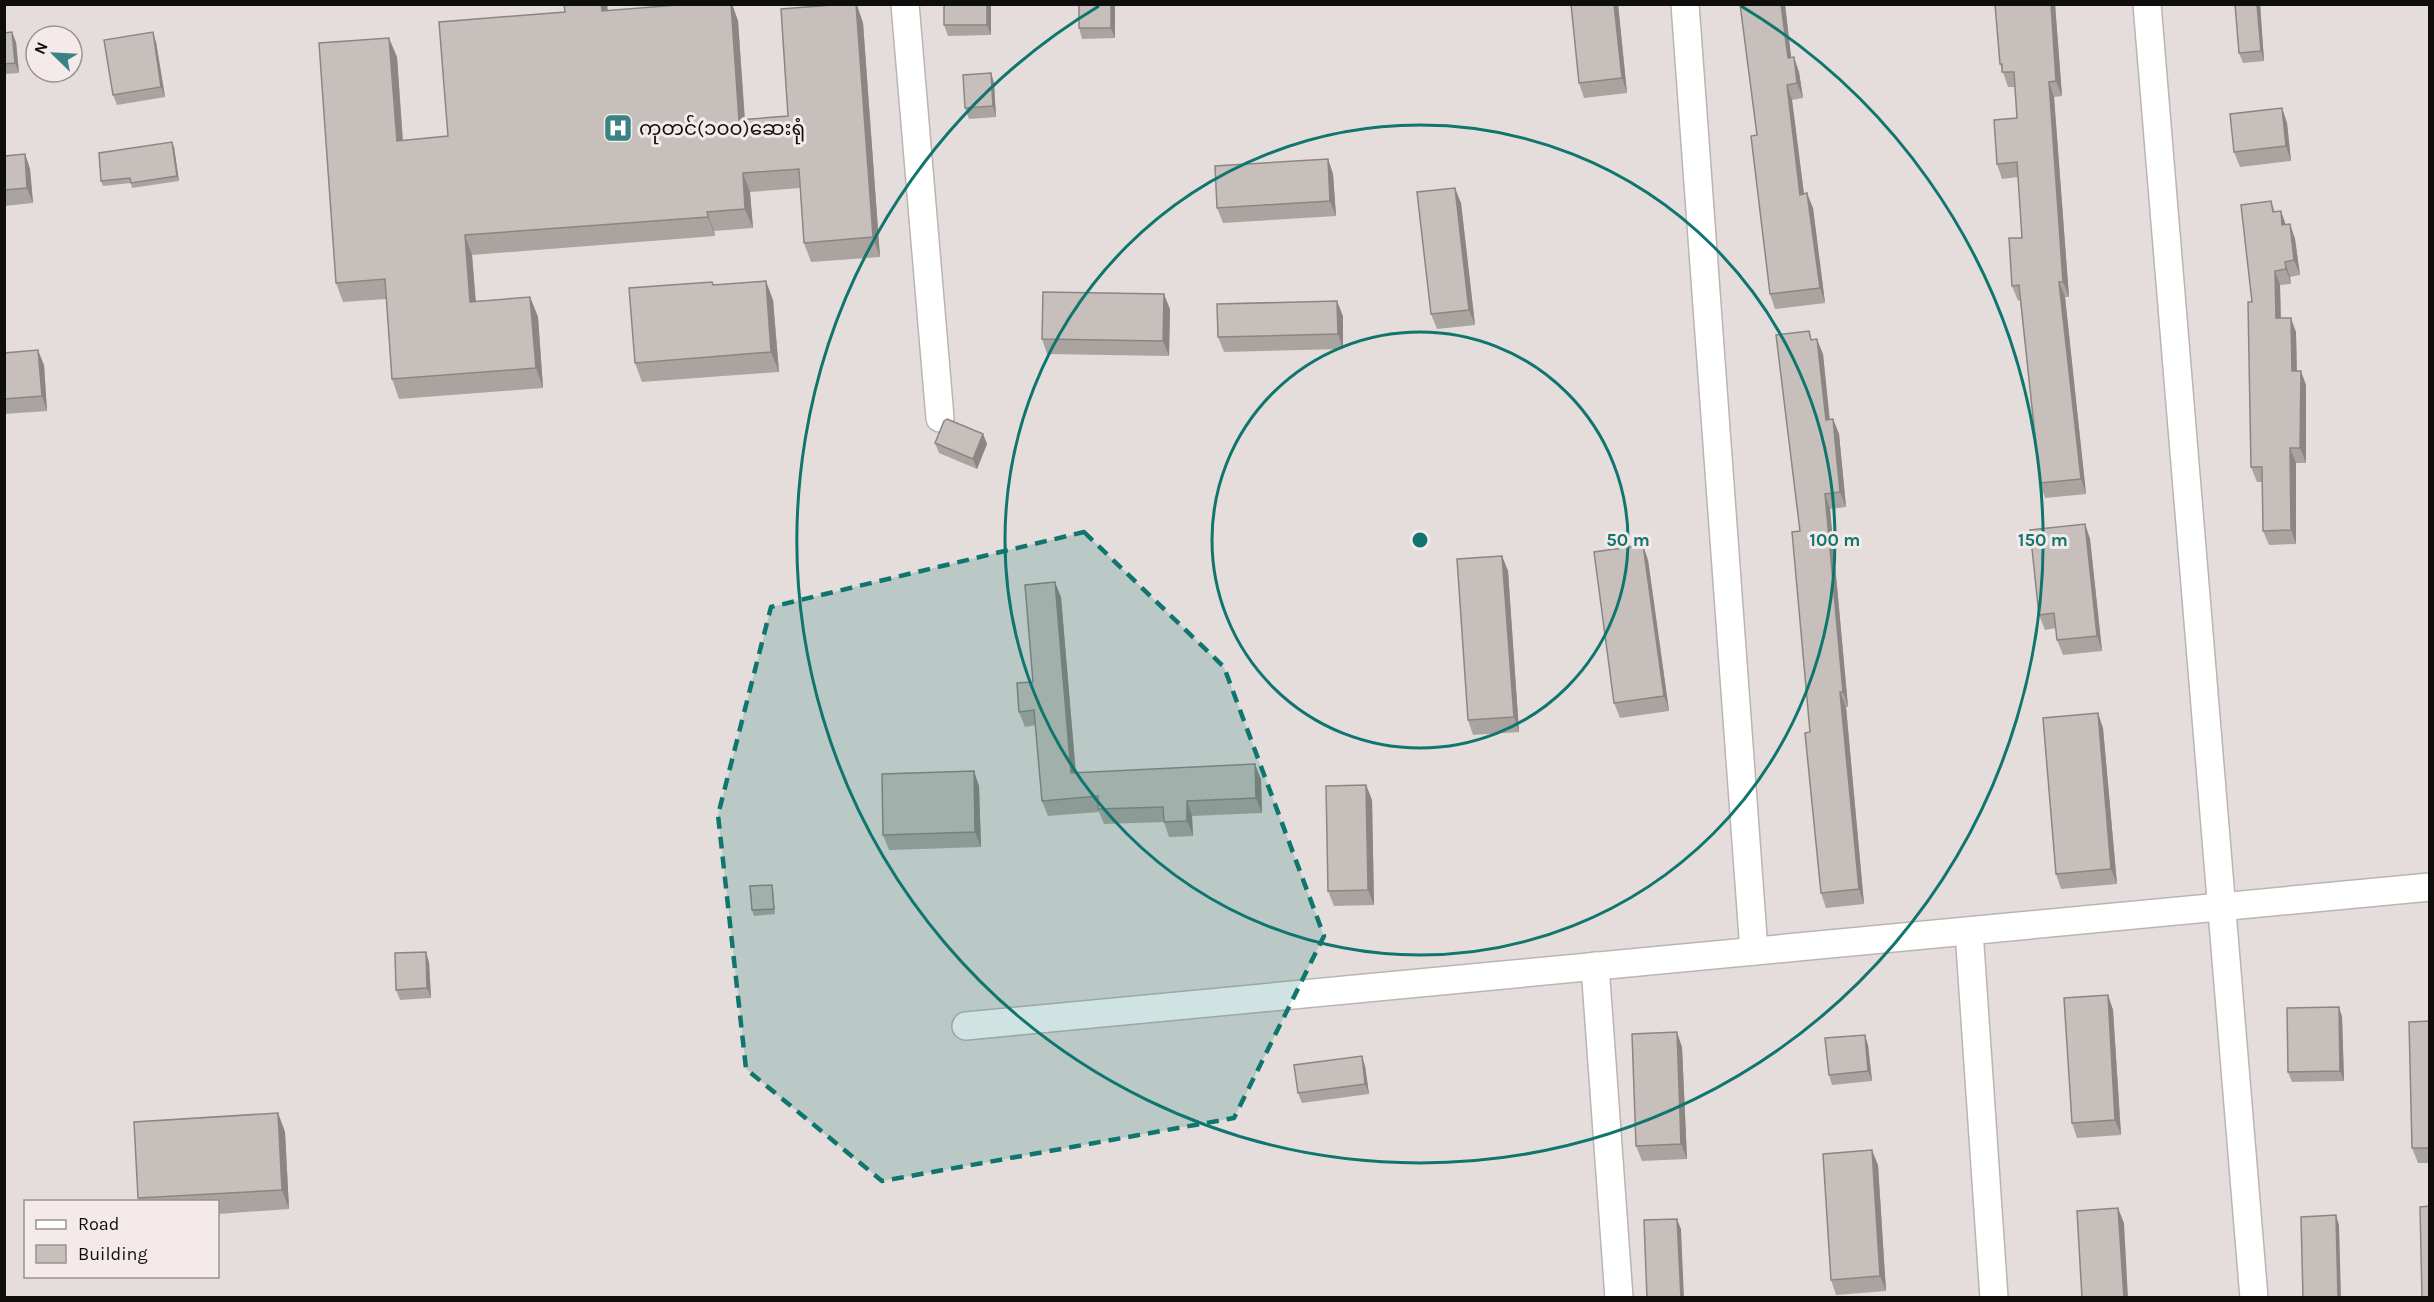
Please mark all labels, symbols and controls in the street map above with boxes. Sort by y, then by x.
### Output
north arrow [24,24,84,84]
text: N [30,39,52,57]
hospital icon: ကုတင်(၁၀၀)ဆေးရုံ [602,112,634,144]
place label: ကုတင်(၁၀၀)ဆေးရုံ [639,114,805,145]
text: 50 m [1606,529,1650,551]
text: 100 m [1810,529,1860,551]
text: 150 m [2018,529,2068,551]
centre of rings [1410,530,1430,550]
legend [24,1200,219,1278]
text: Road [78,1213,119,1235]
text: Building [78,1243,148,1265]

